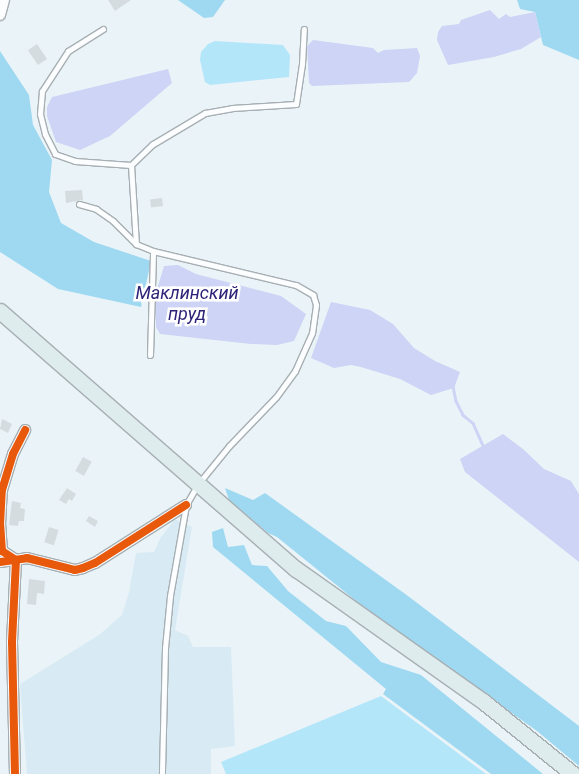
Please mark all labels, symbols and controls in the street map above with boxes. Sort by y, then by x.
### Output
water label: Маклинский пруд [135,283,239,326]

